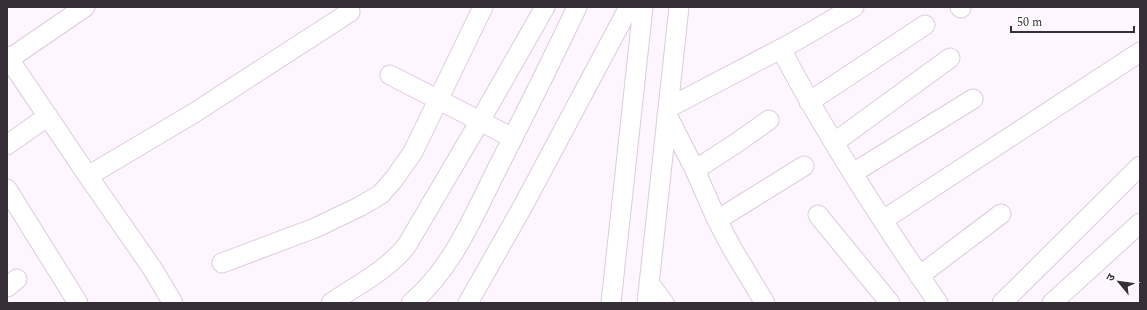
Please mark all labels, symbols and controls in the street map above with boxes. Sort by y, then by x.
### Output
scale bar [1011,8,1134,34]
text: 50 m [1017,13,1042,32]
north arrow [1099,262,1139,302]
text: उ [1102,270,1120,284]

